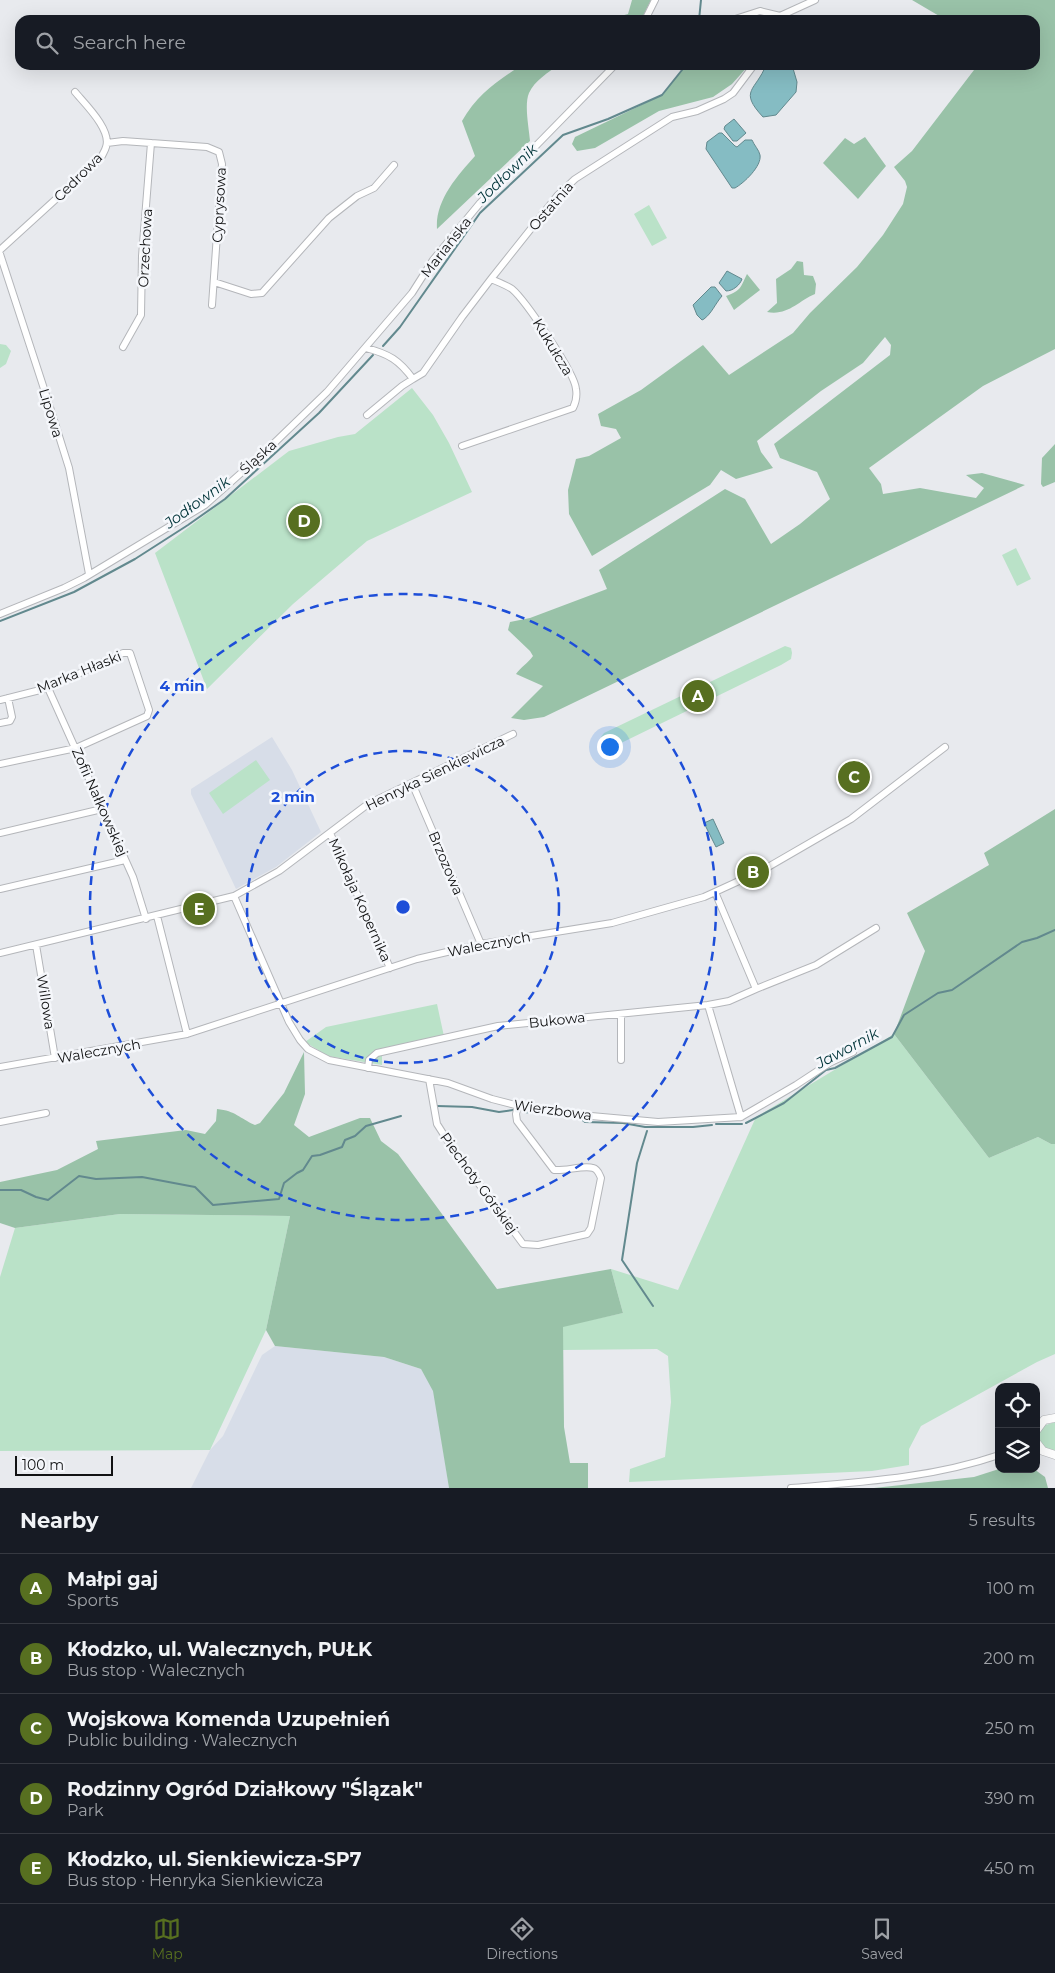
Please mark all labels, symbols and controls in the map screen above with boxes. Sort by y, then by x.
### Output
search box [15,15,1040,70]
icon: search [33,29,61,57]
text: Search here [73,31,186,54]
water label: Jodłownik [472,139,542,207]
street label: Cedrowa [50,149,106,205]
street label: Cyprysowa [208,167,230,243]
street label: Ostatnia [525,178,577,234]
street label: Orzechowa [134,208,156,288]
street label: Mariańska [417,213,475,281]
street label: Kukułcza [529,315,577,379]
street label: Lipowa [35,386,67,440]
street label: Śląska [236,436,280,478]
water label: Jodłownik [160,471,235,533]
pin: D [288,502,320,540]
street label: Marka Hłaski [34,647,124,697]
text: 4 min [159,676,205,695]
pin: A [682,677,714,715]
street label: Henryka Sienkiewicza [362,731,508,815]
your location [597,734,623,760]
street label: Zofii Nałkowskiej [68,745,132,859]
pin: C [838,758,870,796]
text: 2 min [271,787,315,806]
street label: Brzozowa [424,828,468,898]
street label: Mikołaja Kopernika [325,835,395,965]
pin: B [737,853,769,891]
pin: E [183,890,215,928]
centre of rings [394,898,412,916]
street label: Walecznych [446,927,532,961]
street label: Willowa [33,973,59,1031]
street label: Bukowa [528,1008,586,1032]
water label: Jawornik [811,1023,883,1073]
street label: Walecznych [56,1035,142,1067]
street label: Wierzbowa [513,1096,593,1124]
street label: Piechoty Górskiej [436,1129,522,1237]
map controls [995,1383,1040,1473]
button: locate [995,1383,1040,1428]
button: layers [995,1428,1040,1473]
scale bar [15,1453,112,1476]
text: 100 m [22,1456,64,1474]
text: Nearby [20,1508,99,1533]
text: 5 results [969,1511,1035,1530]
text: Małpi gaj [67,1568,158,1591]
text: A [30,1579,42,1598]
text: 100 m [987,1579,1035,1598]
text: Sports [67,1591,119,1610]
text: Kłodzko, ul. Walecznych, PUŁK [67,1638,372,1661]
text: B [30,1649,42,1668]
text: 200 m [984,1649,1035,1668]
text: Bus stop · Walecznych [67,1661,245,1680]
text: Wojskowa Komenda Uzupełnień [67,1708,390,1731]
text: C [30,1719,42,1738]
text: 250 m [985,1719,1035,1738]
text: Public building · Walecznych [67,1731,297,1750]
text: Rodzinny Ogród Działkowy "Ślązak" [67,1778,422,1801]
text: D [29,1789,43,1808]
text: 390 m [984,1789,1035,1808]
text: Park [67,1801,104,1820]
text: Kłodzko, ul. Sienkiewicza-SP7 [67,1848,362,1871]
text: E [31,1859,41,1878]
text: 450 m [984,1859,1035,1878]
text: Bus stop · Henryka Sienkiewicza [67,1871,324,1890]
tab: Map [152,1915,183,1963]
tab: Directions [486,1915,558,1963]
tab: Saved [861,1915,903,1963]

